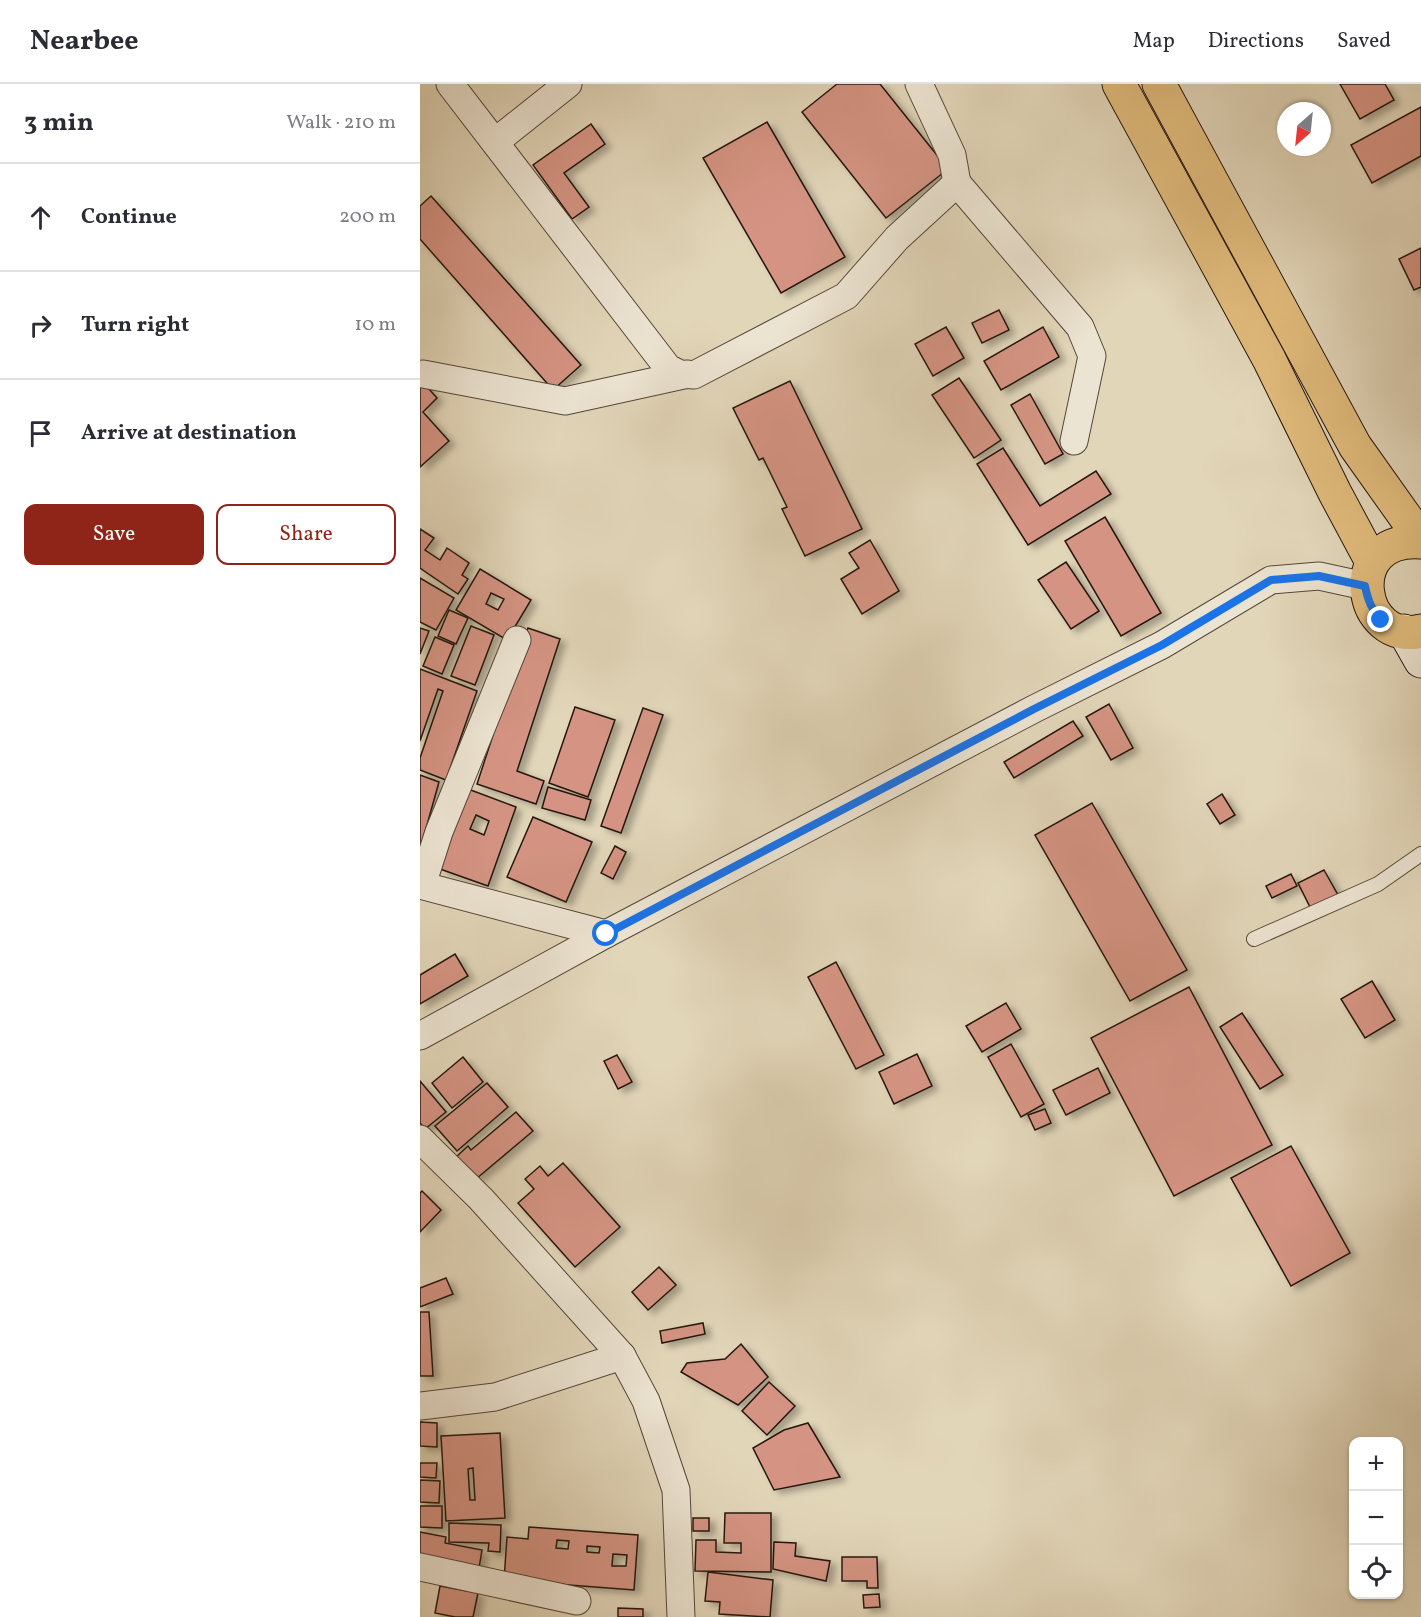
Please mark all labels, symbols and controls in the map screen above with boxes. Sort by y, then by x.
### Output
text: Nearbee [30,22,139,61]
text: Map [1133,27,1175,56]
text: Directions [1208,27,1304,56]
text: Saved [1337,27,1391,56]
north arrow [1277,102,1331,156]
text: 3 min [24,105,94,141]
text: Walk · 210 m [286,109,396,137]
icon: ahead [24,201,57,234]
text: Continue [81,202,177,233]
text: 200 m [339,203,396,231]
icon: right [24,309,57,342]
text: Turn right [81,310,189,341]
text: 10 m [355,311,396,339]
icon: arrive [24,417,57,450]
text: Arrive at destination [81,418,297,449]
button: Save [24,504,204,565]
button: Share [216,504,396,565]
route end [1367,606,1393,632]
route start [592,920,618,946]
map controls [1349,1437,1403,1599]
button: + [1349,1437,1403,1491]
button: − [1349,1491,1403,1545]
button: locate [1349,1545,1403,1599]

